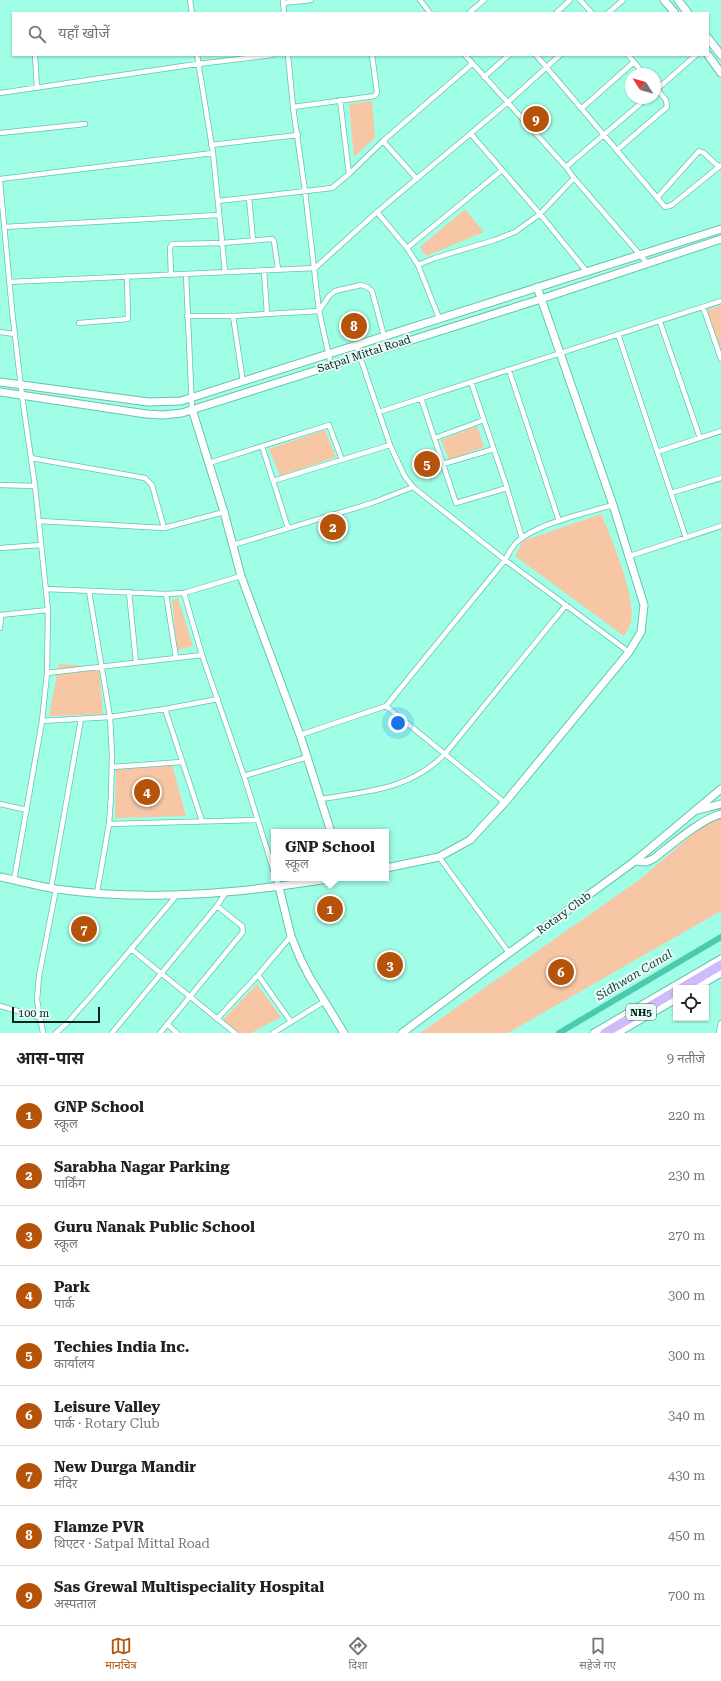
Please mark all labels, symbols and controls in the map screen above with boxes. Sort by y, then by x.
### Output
search box [12,12,709,56]
icon: search [26,23,48,45]
text: यहाँ खोजें [58,24,110,42]
north arrow [625,68,661,104]
pin: 9 [523,104,549,134]
pin: 8 [341,311,367,341]
street label: Satpal Mittal Road [316,333,412,375]
pin: 5 [414,449,440,479]
pin: 2 [320,512,346,542]
your location [388,713,408,733]
pin: 4 [134,777,160,807]
popup [271,829,389,881]
text: GNP School [285,838,375,856]
text: स्कूल [285,856,309,871]
street label: Rotary Club [534,889,594,937]
pin: 1 [317,894,343,924]
pin: 7 [71,914,97,944]
water label: Sidhwan Canal [593,947,675,1004]
pin: 3 [377,950,403,980]
pin: 6 [548,957,574,987]
map controls [673,985,709,1021]
button: locate [673,985,709,1021]
road number: NH5 [626,1004,656,1020]
scale bar [12,1005,100,1024]
text: 100 m [18,1007,49,1020]
text: आस-पास [16,1048,84,1068]
text: 9 नतीजे [667,1051,705,1066]
text: GNP School [54,1098,144,1116]
text: 1 [25,1108,33,1123]
text: 220 m [668,1108,705,1123]
text: स्कूल [54,1116,78,1131]
text: Sarabha Nagar Parking [54,1158,229,1176]
text: 2 [25,1168,33,1183]
text: 230 m [668,1168,705,1183]
text: पार्किंग [54,1176,85,1191]
text: Guru Nanak Public School [54,1218,255,1236]
text: 3 [25,1228,33,1243]
text: 270 m [668,1228,705,1243]
text: स्कूल [54,1236,78,1251]
text: Park [54,1278,90,1296]
text: 4 [25,1288,33,1303]
text: 300 m [668,1288,705,1303]
text: पार्क [54,1296,75,1311]
text: Techies India Inc. [54,1338,189,1356]
text: 5 [25,1348,33,1363]
text: 300 m [668,1348,705,1363]
text: कार्यालय [54,1356,95,1371]
text: Leisure Valley [54,1398,160,1416]
text: 6 [25,1408,33,1423]
text: 340 m [668,1408,705,1423]
text: पार्क · Rotary Club [54,1416,160,1431]
text: New Durga Mandir [54,1458,196,1476]
text: 7 [25,1468,33,1483]
text: 430 m [668,1468,705,1483]
text: मंदिर [54,1476,77,1491]
text: Flamze PVR [54,1518,144,1536]
text: 8 [25,1528,33,1543]
text: 450 m [668,1528,705,1543]
text: थिएटर · Satpal Mittal Road [54,1536,210,1551]
text: Sas Grewal Multispeciality Hospital [54,1578,324,1596]
text: 9 [25,1588,33,1603]
text: 700 m [668,1588,705,1603]
text: अस्पताल [54,1596,96,1611]
tab: मानचित्र [105,1635,137,1673]
tab: दिशा [347,1635,369,1673]
tab: सहेजे गए [579,1635,616,1673]

